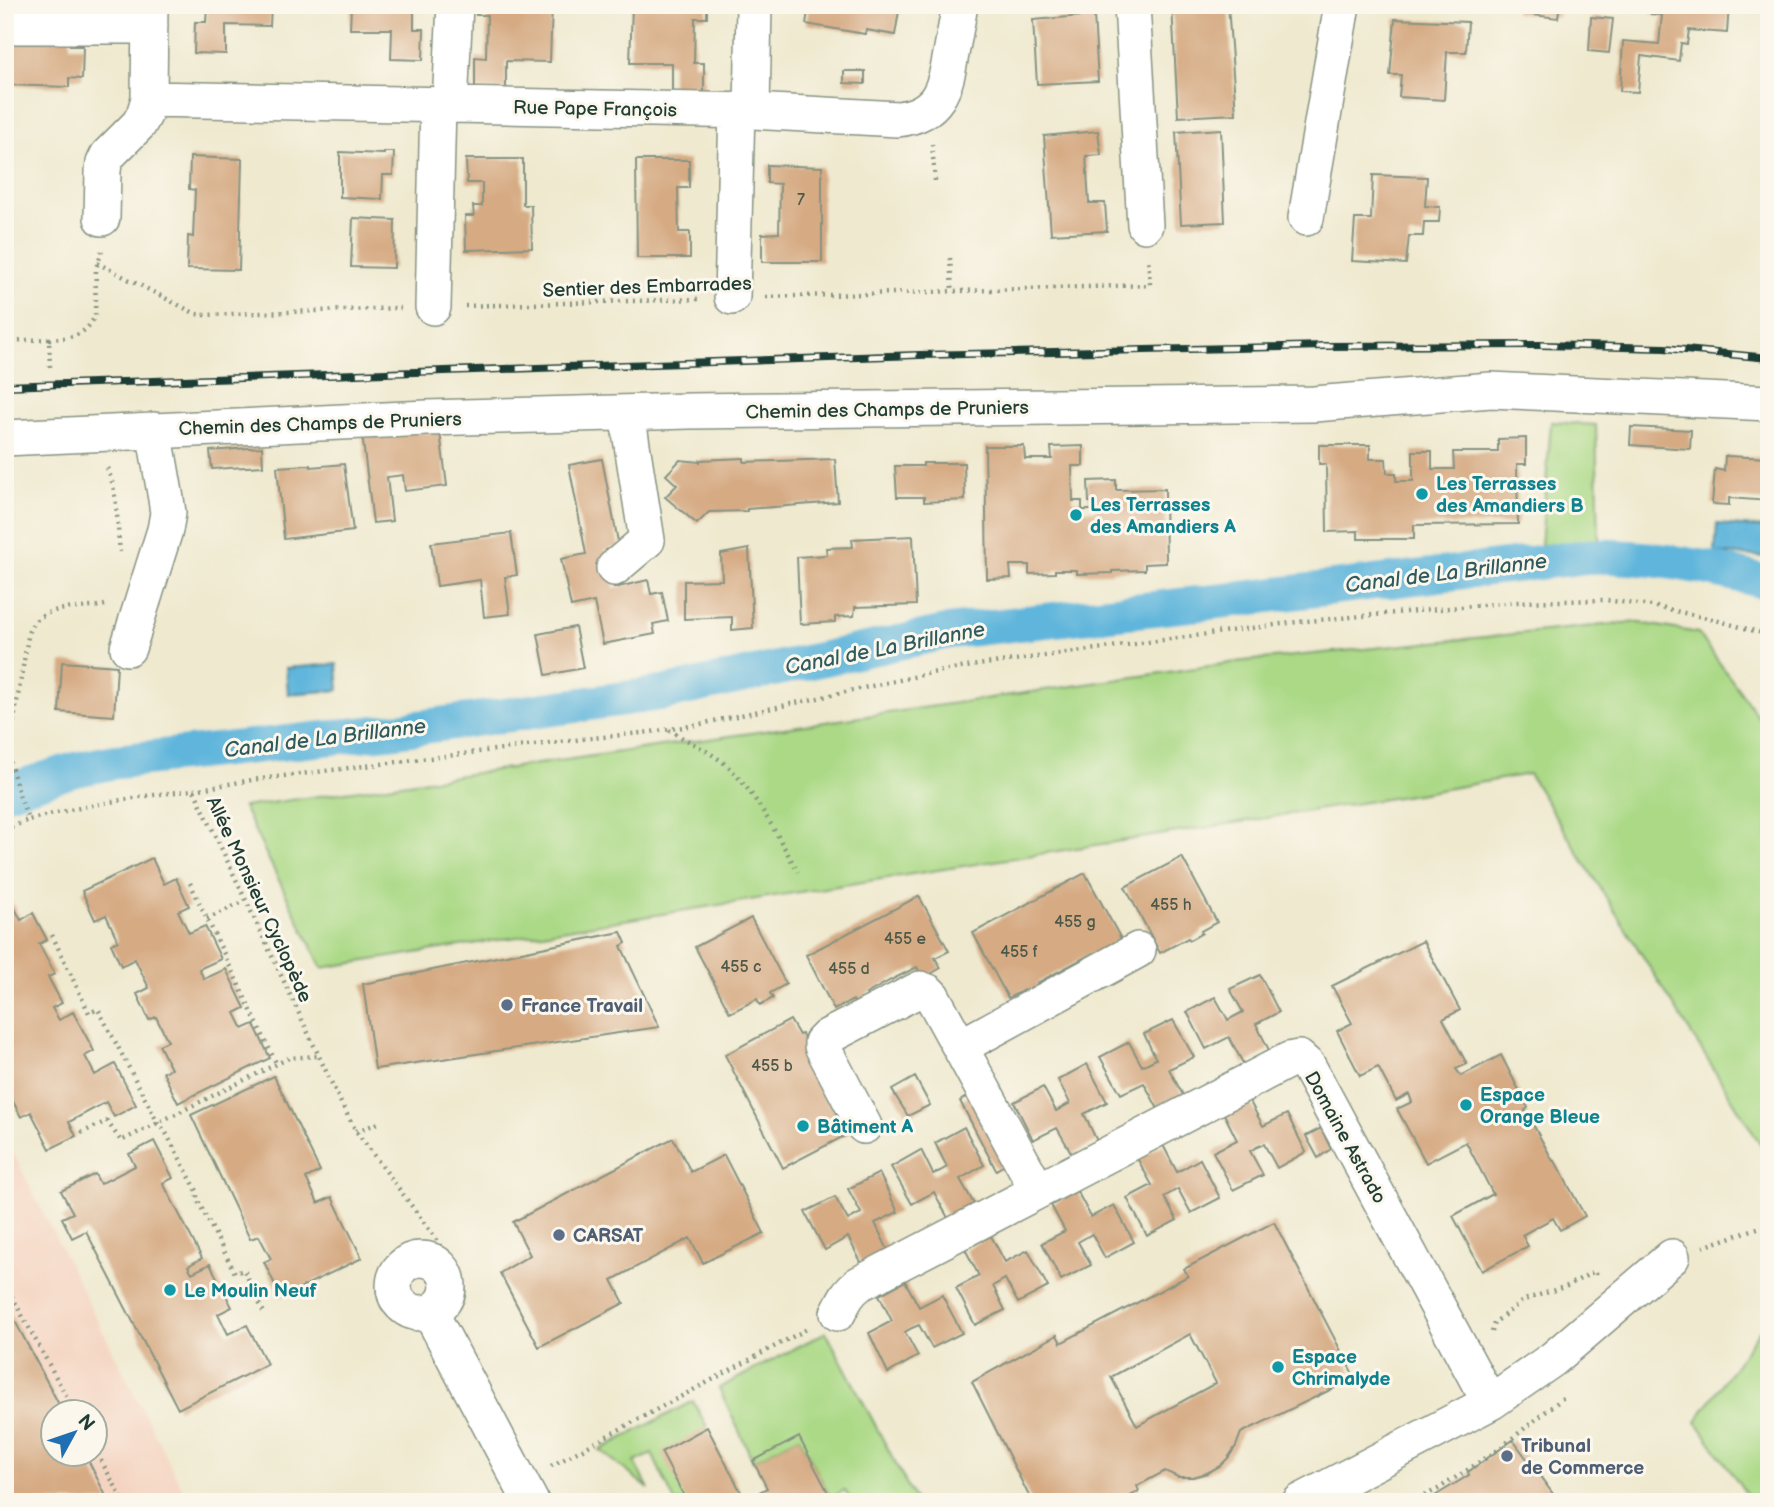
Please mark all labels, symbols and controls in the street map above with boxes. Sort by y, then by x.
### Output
street label: Rue Pape François [513,97,677,122]
house number: 7 [797,191,805,210]
street label: Sentier des Embarrades [542,272,752,303]
street label: Chemin des Champs de Pruniers [745,397,1029,424]
street label: Chemin des Champs de Pruniers [178,408,462,441]
place label: Les Terrasses des Amandiers B [1436,473,1584,518]
marker: Les Terrasses des Amandiers B [1414,486,1430,502]
place label: Les Terrasses des Amandiers A [1090,494,1236,539]
marker: Les Terrasses des Amandiers A [1068,507,1084,523]
water label: Canal de La Brillanne [1344,549,1548,598]
water label: Canal de La Brillanne [783,617,987,680]
water label: Canal de La Brillanne [223,714,427,763]
street label: Allée Monsieur Cyclopède [201,793,317,1006]
house number: 455 h [1150,896,1192,915]
house number: 455 g [1054,913,1096,932]
house number: 455 e [884,930,926,949]
house number: 455 f [1000,943,1038,962]
house number: 455 c [721,958,761,977]
house number: 455 d [828,960,870,979]
place label: France Travail [521,995,643,1018]
marker: France Travail [499,997,515,1013]
house number: 455 b [751,1057,793,1076]
street label: Domaine Astrado [1299,1068,1390,1208]
place label: Espace Orange Bleue [1480,1084,1600,1129]
marker: Espace Orange Bleue [1458,1097,1474,1113]
place label: Bâtiment A [817,1116,914,1139]
marker: Bâtiment A [795,1118,811,1134]
place label: CARSAT [573,1225,644,1248]
marker: CARSAT [551,1227,567,1243]
place label: Le Moulin Neuf [184,1280,318,1303]
marker: Le Moulin Neuf [162,1282,178,1298]
place label: Espace Chrimalyde [1292,1346,1391,1391]
marker: Espace Chrimalyde [1270,1359,1286,1375]
north arrow [38,1398,108,1468]
text: N [72,1410,99,1436]
place label: Tribunal de Commerce [1521,1435,1644,1480]
marker: Tribunal de Commerce [1499,1448,1515,1464]

